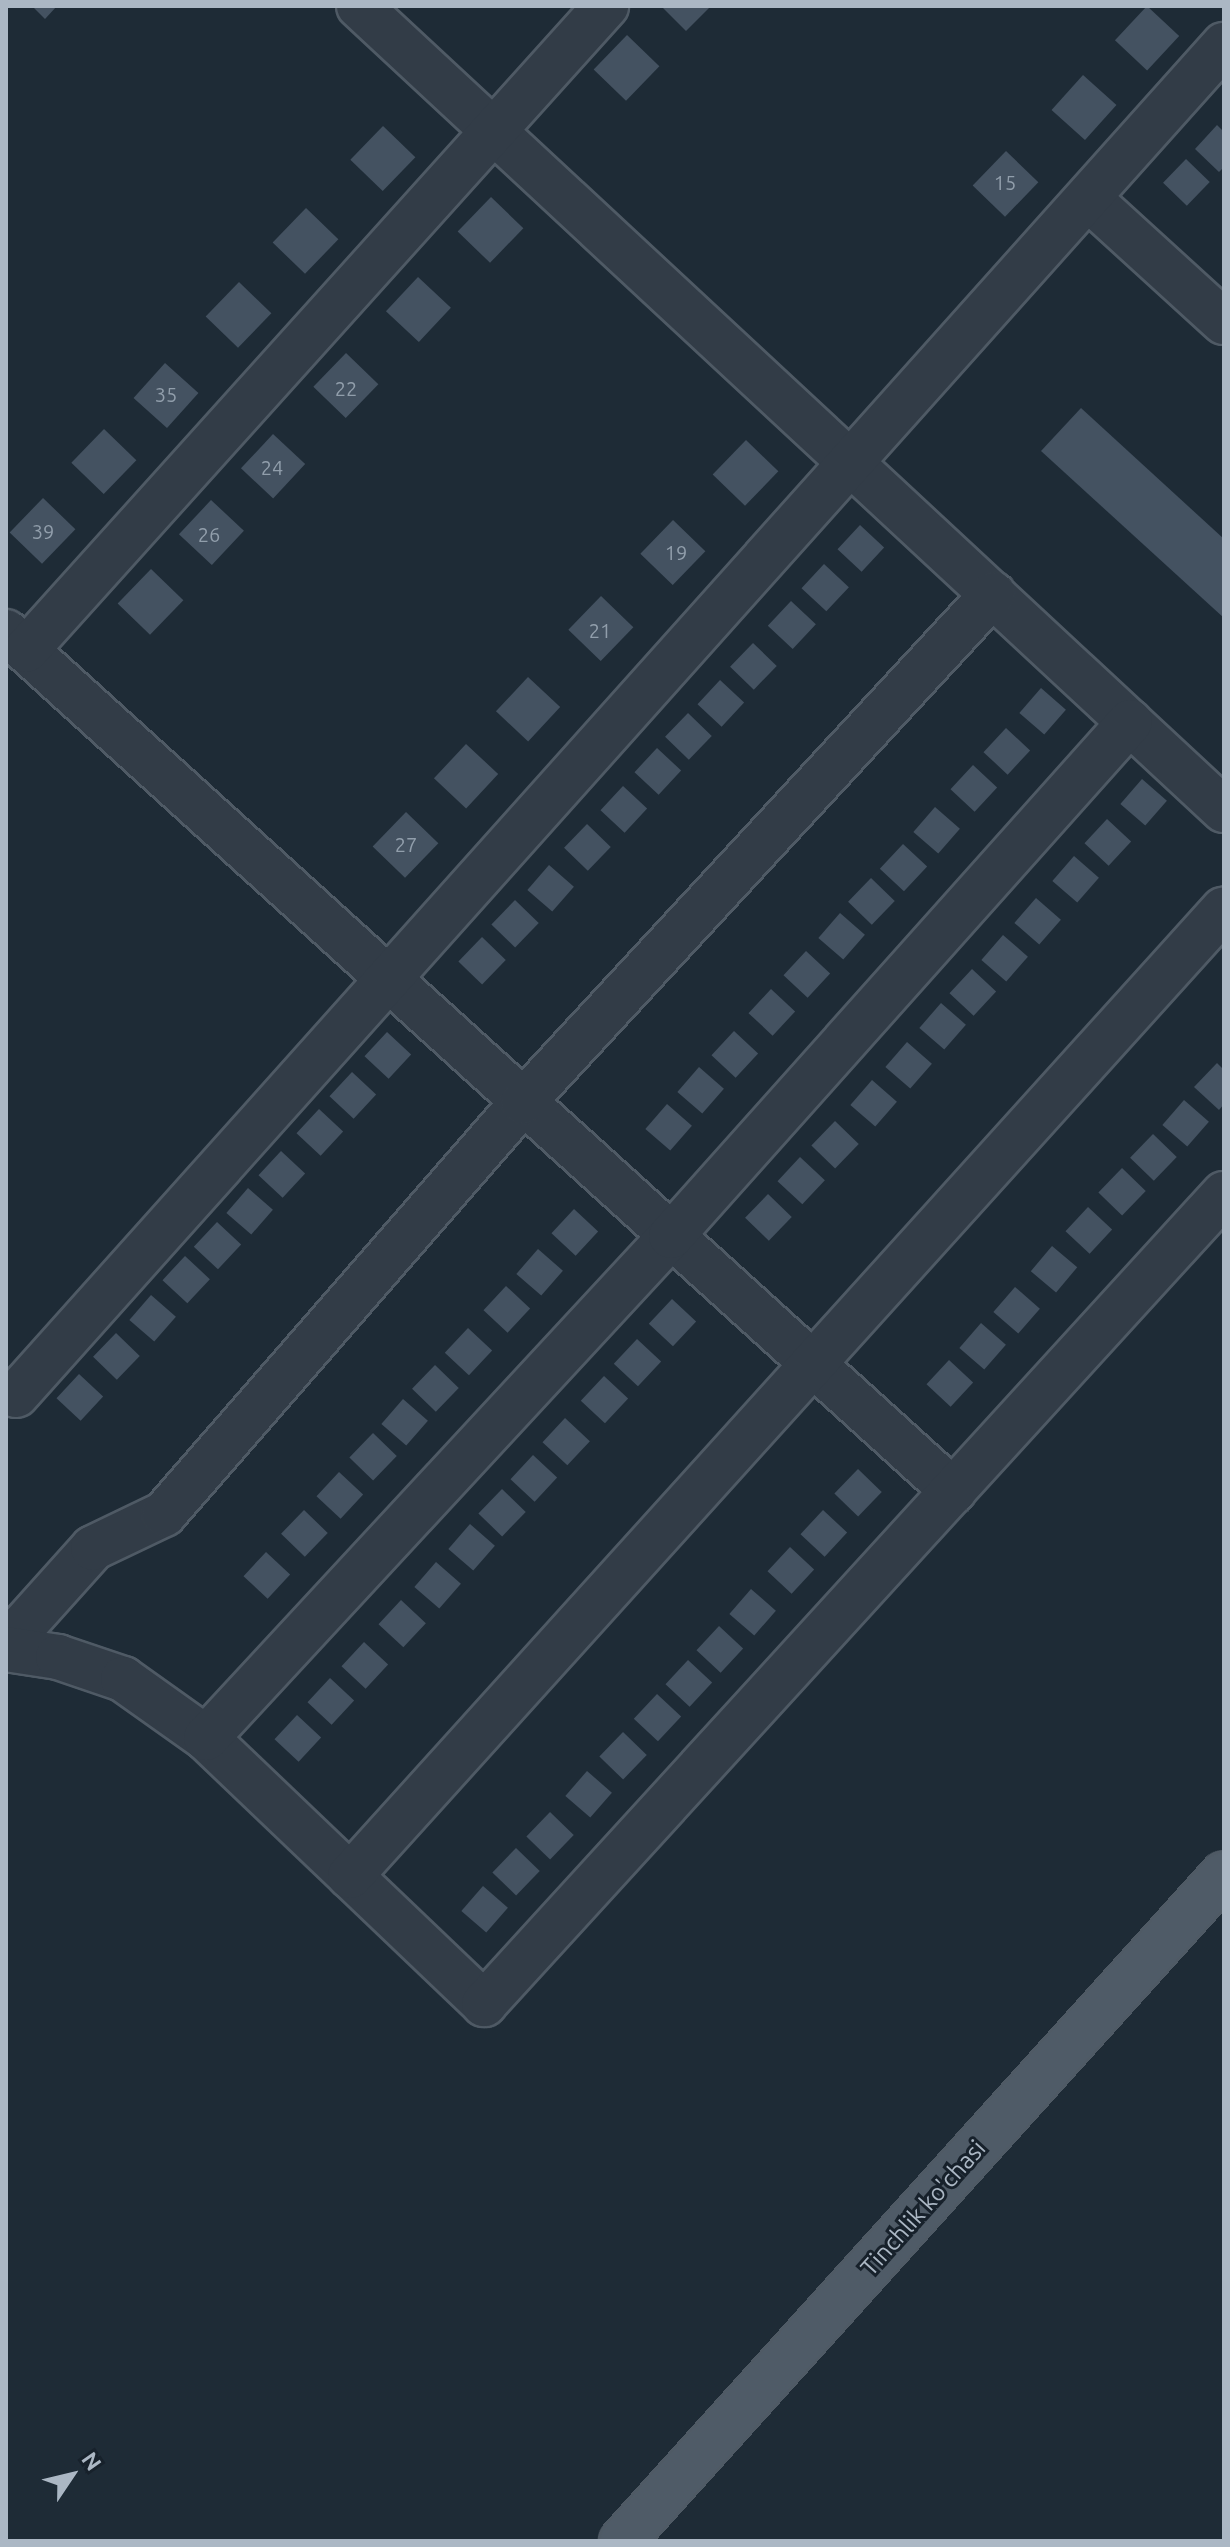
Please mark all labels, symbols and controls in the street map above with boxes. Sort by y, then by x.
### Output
house number: 15 [994,170,1016,194]
house number: 22 [335,376,357,400]
house number: 35 [155,382,177,406]
house number: 24 [261,455,283,479]
house number: 39 [32,519,54,543]
house number: 26 [198,522,220,546]
house number: 19 [665,540,687,564]
house number: 21 [589,618,611,642]
house number: 27 [395,832,417,856]
street label: Tinchlik ko'chasi [855,2134,991,2282]
north arrow [32,2435,112,2515]
text: N [77,2447,107,2475]

